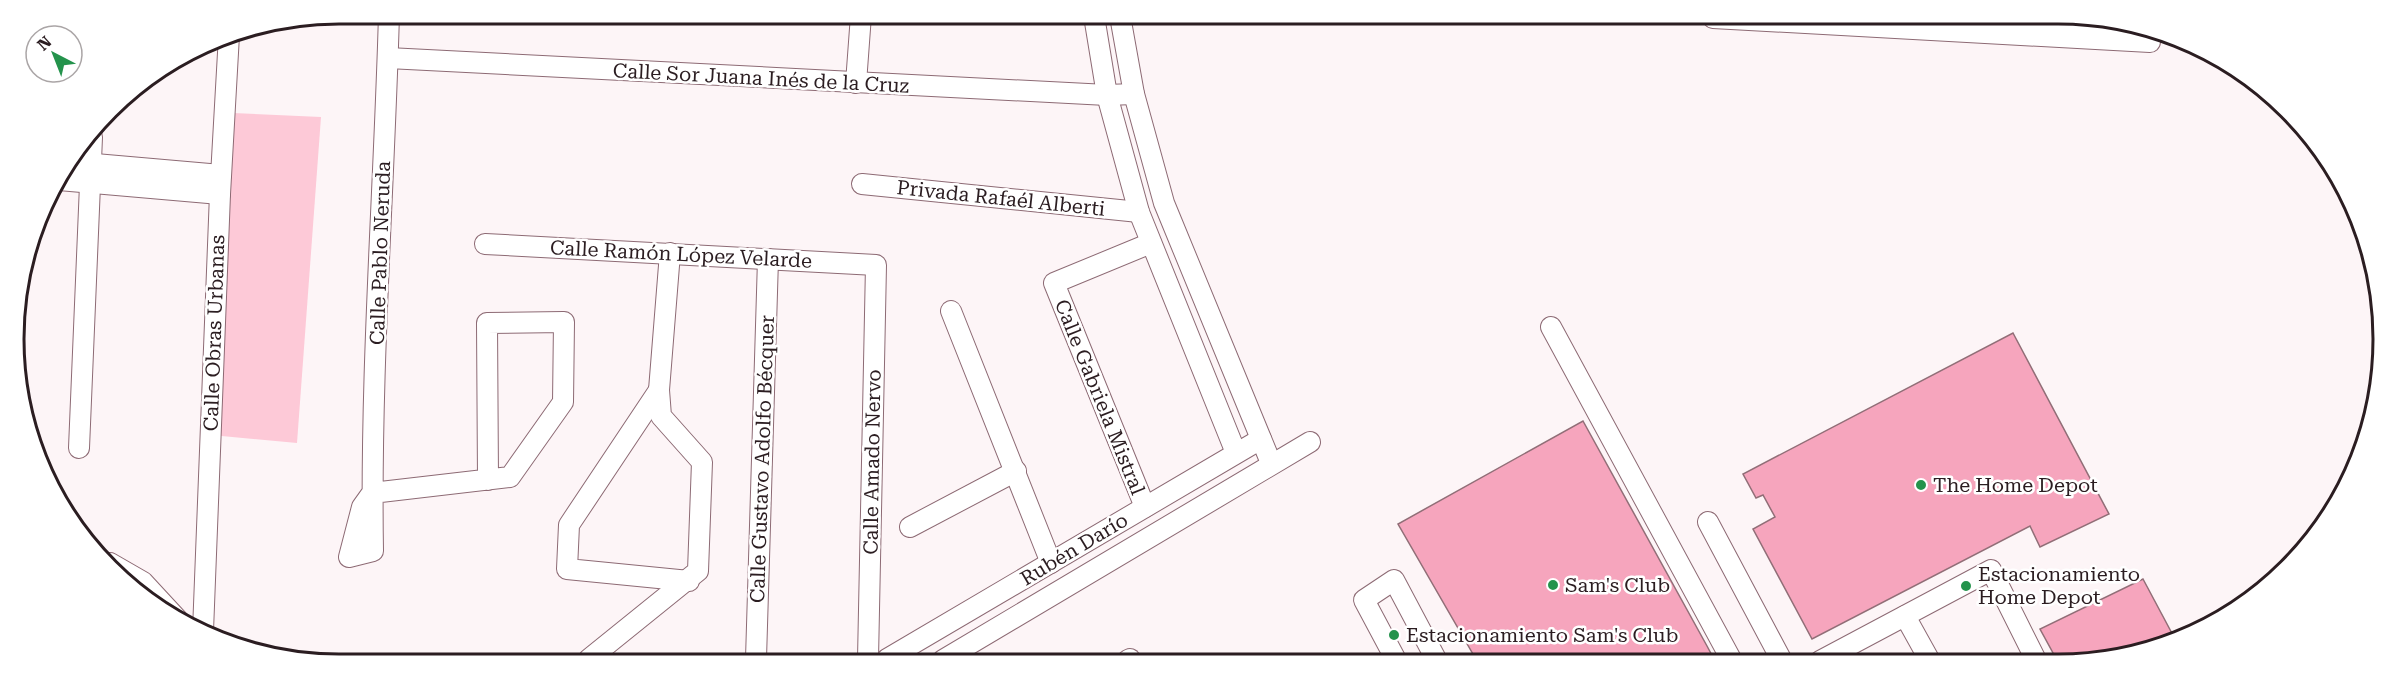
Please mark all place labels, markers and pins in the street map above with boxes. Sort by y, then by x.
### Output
place label: The Home Depot [1933,473,2098,497]
marker: The Home Depot [1914,478,1928,492]
place label: Estacionamiento Home Depot [1978,562,2140,609]
place label: Sam's Club [1565,573,1670,597]
marker: Sam's Club [1546,578,1560,592]
marker: Estacionamiento Home Depot [1959,579,1973,593]
place label: Estacionamiento Sam's Club [1406,623,1678,647]
marker: Estacionamiento Sam's Club [1387,628,1401,642]

